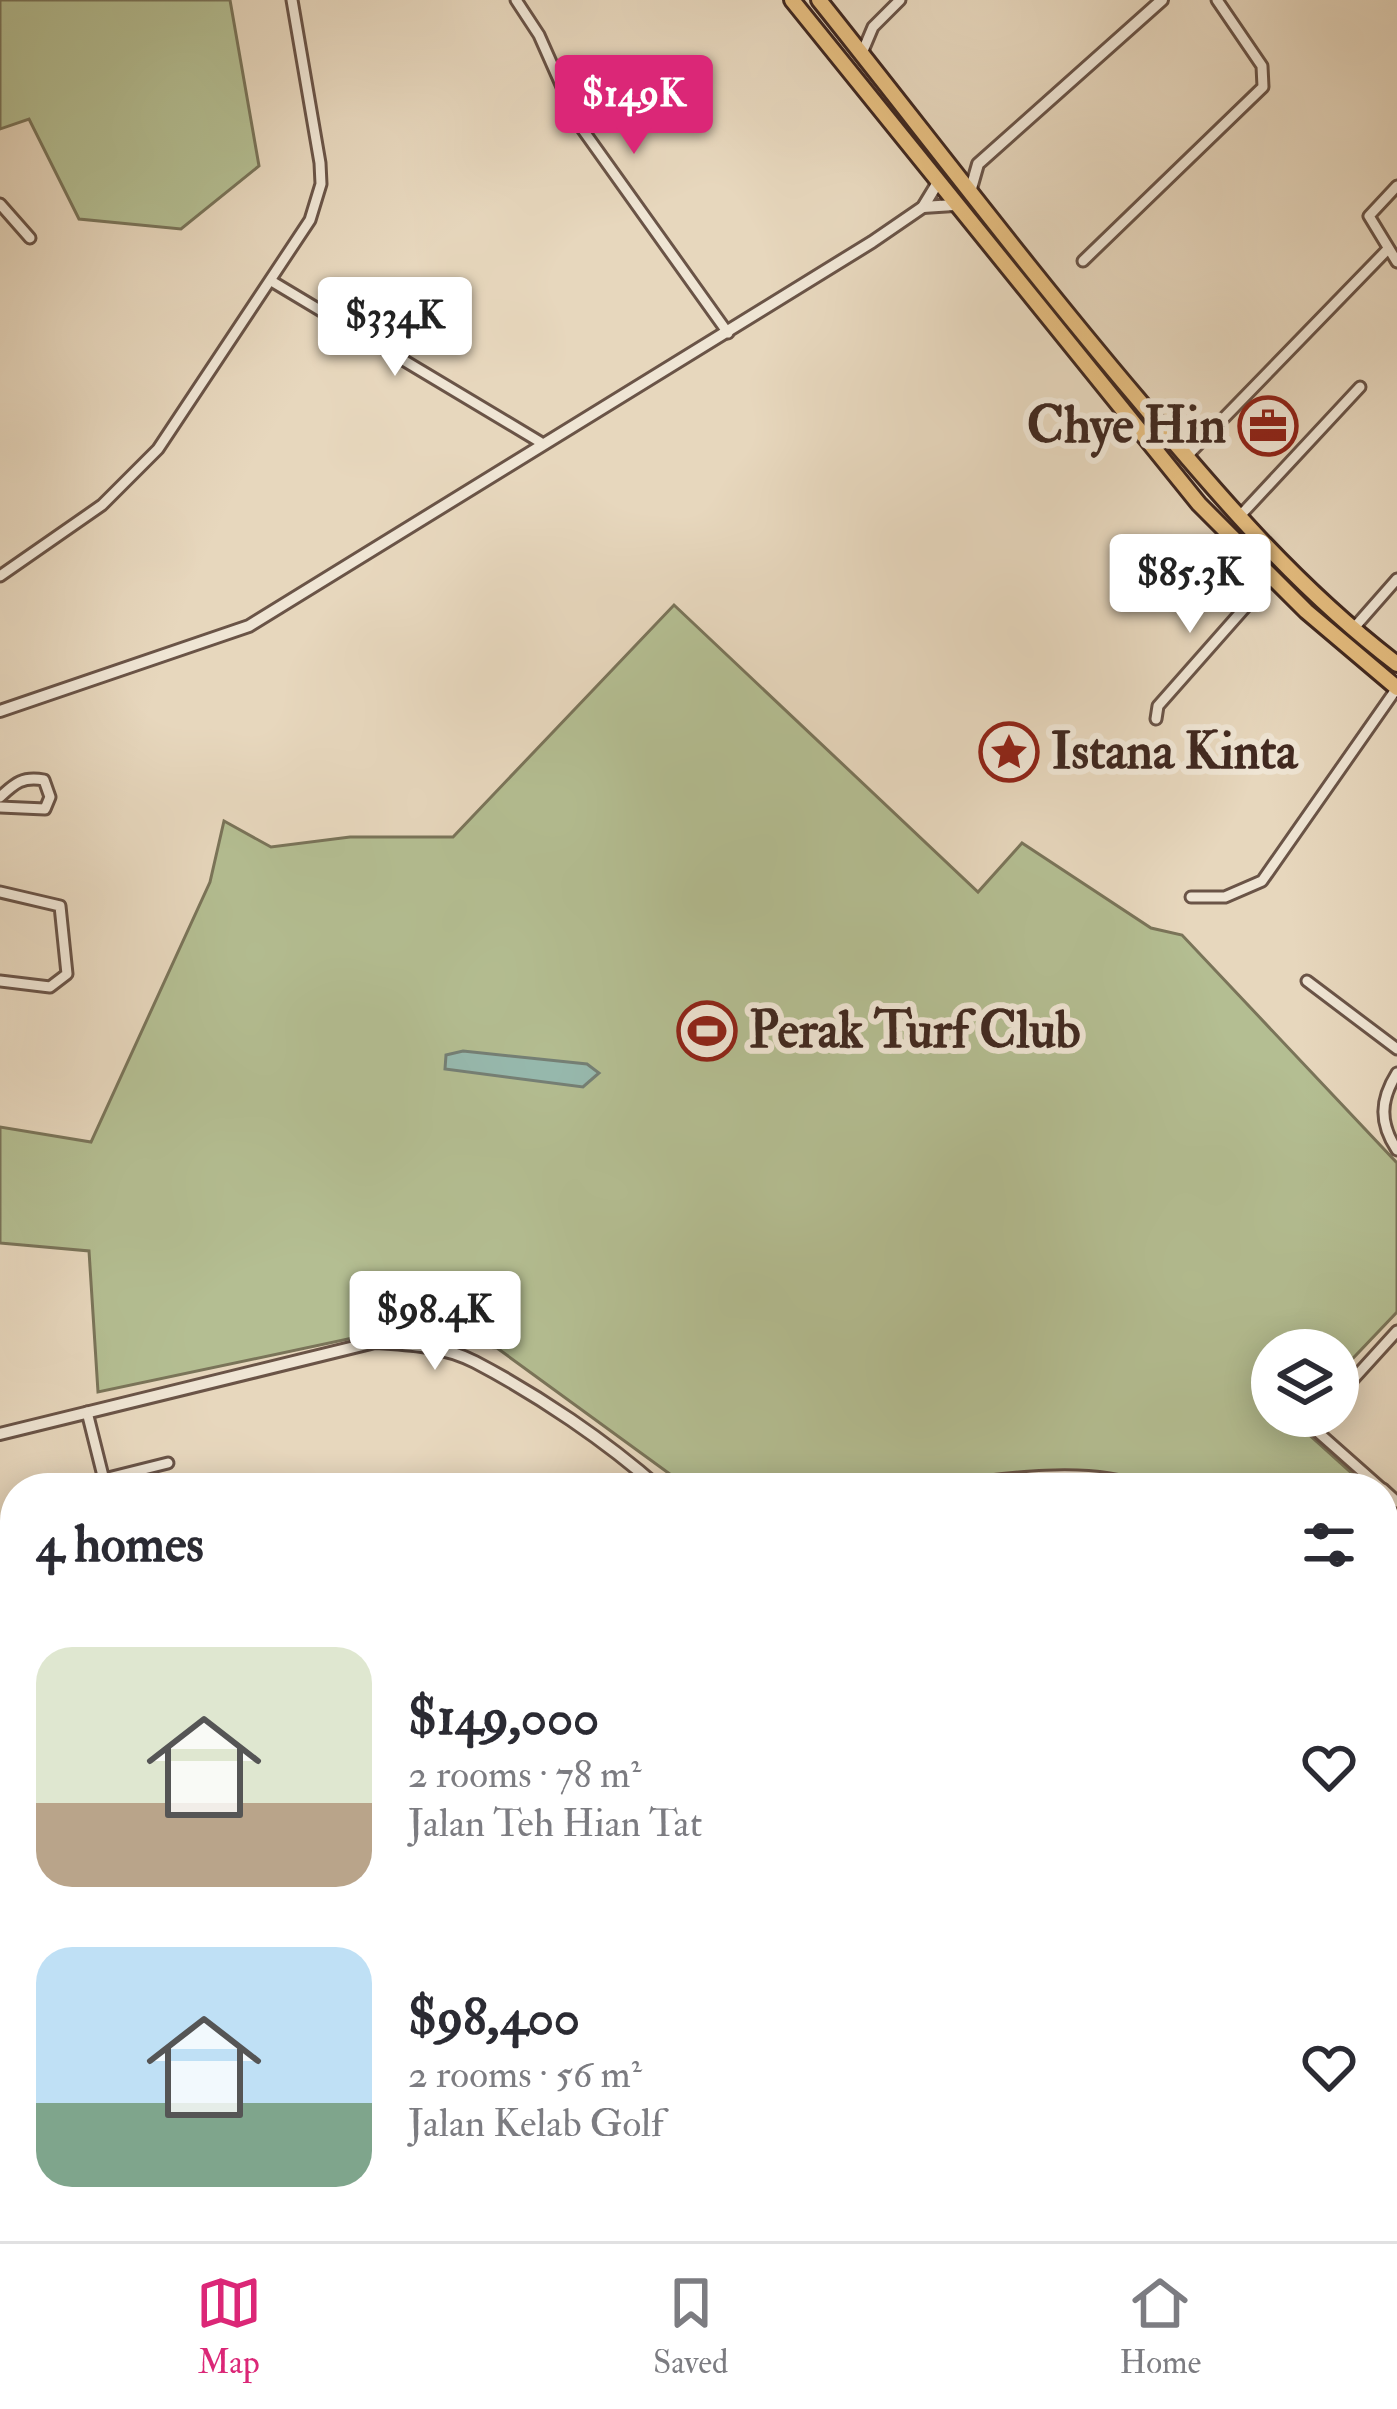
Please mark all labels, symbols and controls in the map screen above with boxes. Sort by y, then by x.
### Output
pin: $149K [550,55,718,157]
text: $149K [582,69,686,118]
pin: $334K [311,277,479,379]
text: $334K [345,291,445,340]
place label: Chye Hin [1027,394,1227,458]
office icon: Chye Hin [1237,395,1299,457]
pin: $85.3K [1092,534,1288,636]
text: $85.3K [1137,548,1243,597]
place label: Istana Kinta [1051,720,1299,784]
place icon: Istana Kinta [978,721,1040,783]
place label: Perak Turf Club [749,999,1081,1063]
sports icon: Perak Turf Club [676,1000,738,1062]
pin: $98.4K [337,1271,533,1373]
text: $98.4K [377,1285,493,1334]
map controls [1251,1329,1359,1437]
button: layers [1251,1329,1359,1437]
icon: filters [1296,1512,1362,1578]
text: 4 homes [36,1513,204,1577]
text: $149,000 [408,1686,599,1750]
icon: home [132,1695,276,1839]
icon: heart [1296,1734,1362,1800]
text: 2 rooms · 78 m² [408,1750,641,1799]
text: Jalan Teh Hian Tat [408,1799,702,1848]
text: $98,400 [408,1986,580,2050]
icon: home [132,1995,276,2139]
icon: heart [1296,2034,1362,2100]
text: 2 rooms · 56 m² [408,2050,642,2099]
text: Jalan Kelab Golf [408,2099,664,2148]
tab: Map [196,2270,262,2383]
tab: Saved [653,2270,728,2383]
tab: Home [1120,2270,1201,2383]

